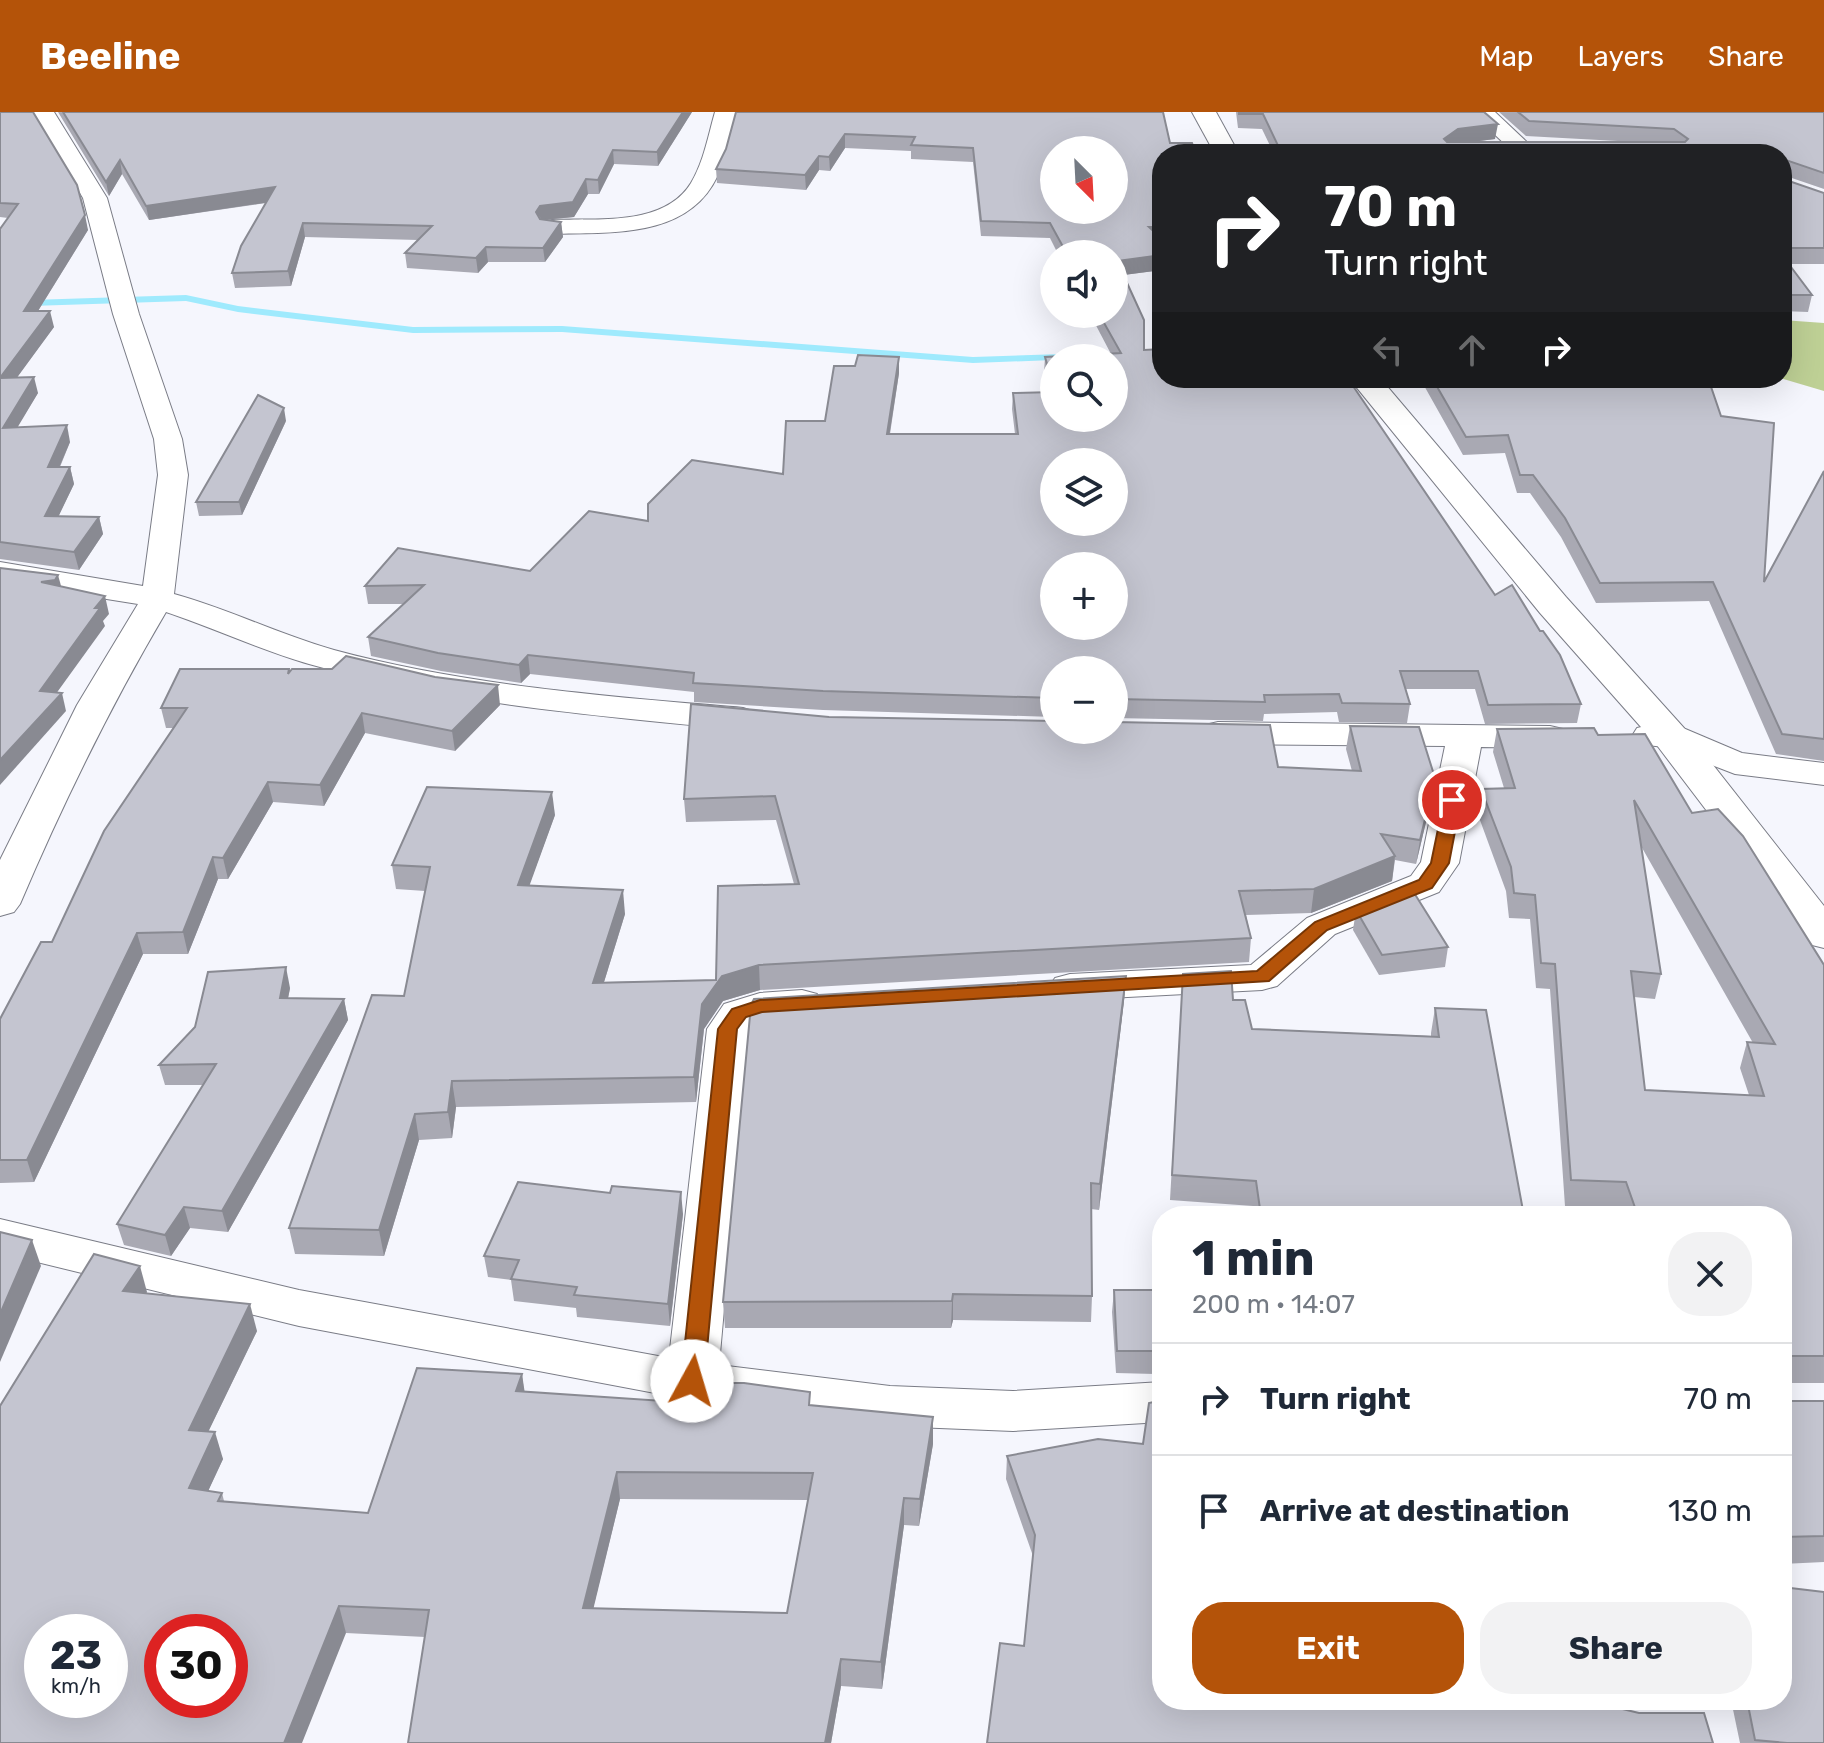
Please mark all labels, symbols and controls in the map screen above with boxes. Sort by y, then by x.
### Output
text: Beeline [40,33,181,79]
text: Map [1479,40,1534,73]
text: Layers [1578,40,1664,73]
text: Share [1708,40,1784,73]
north arrow [1040,136,1128,224]
map controls [1040,136,1128,744]
text: 70 m [1324,174,1457,240]
icon: right [1192,176,1296,280]
button: sound [1040,240,1128,328]
text: Turn right [1324,241,1488,284]
icon: left [1366,328,1410,372]
icon: ahead [1450,328,1494,372]
icon: right [1534,328,1578,372]
button: search [1040,344,1128,432]
button: layers [1040,448,1128,536]
button: + [1040,552,1128,640]
button: − [1040,656,1128,744]
pin [1418,766,1486,834]
icon: arrive [1430,778,1474,822]
text: 1 min [1192,1230,1315,1287]
button: close [1668,1232,1752,1316]
text: 200 m · 14:07 [1192,1289,1355,1320]
position arrow [650,1339,734,1423]
icon: right [1192,1377,1236,1421]
text: Turn right [1260,1381,1411,1417]
text: 70 m [1684,1381,1752,1417]
icon: arrive [1192,1489,1236,1533]
text: Arrive at destination [1260,1493,1570,1529]
text: 130 m [1668,1493,1752,1529]
button: Exit [1192,1602,1464,1694]
button: Share [1480,1602,1752,1694]
speed limit sign: 30 [144,1614,248,1718]
text: 23 [50,1632,102,1679]
text: km/h [51,1674,101,1698]

